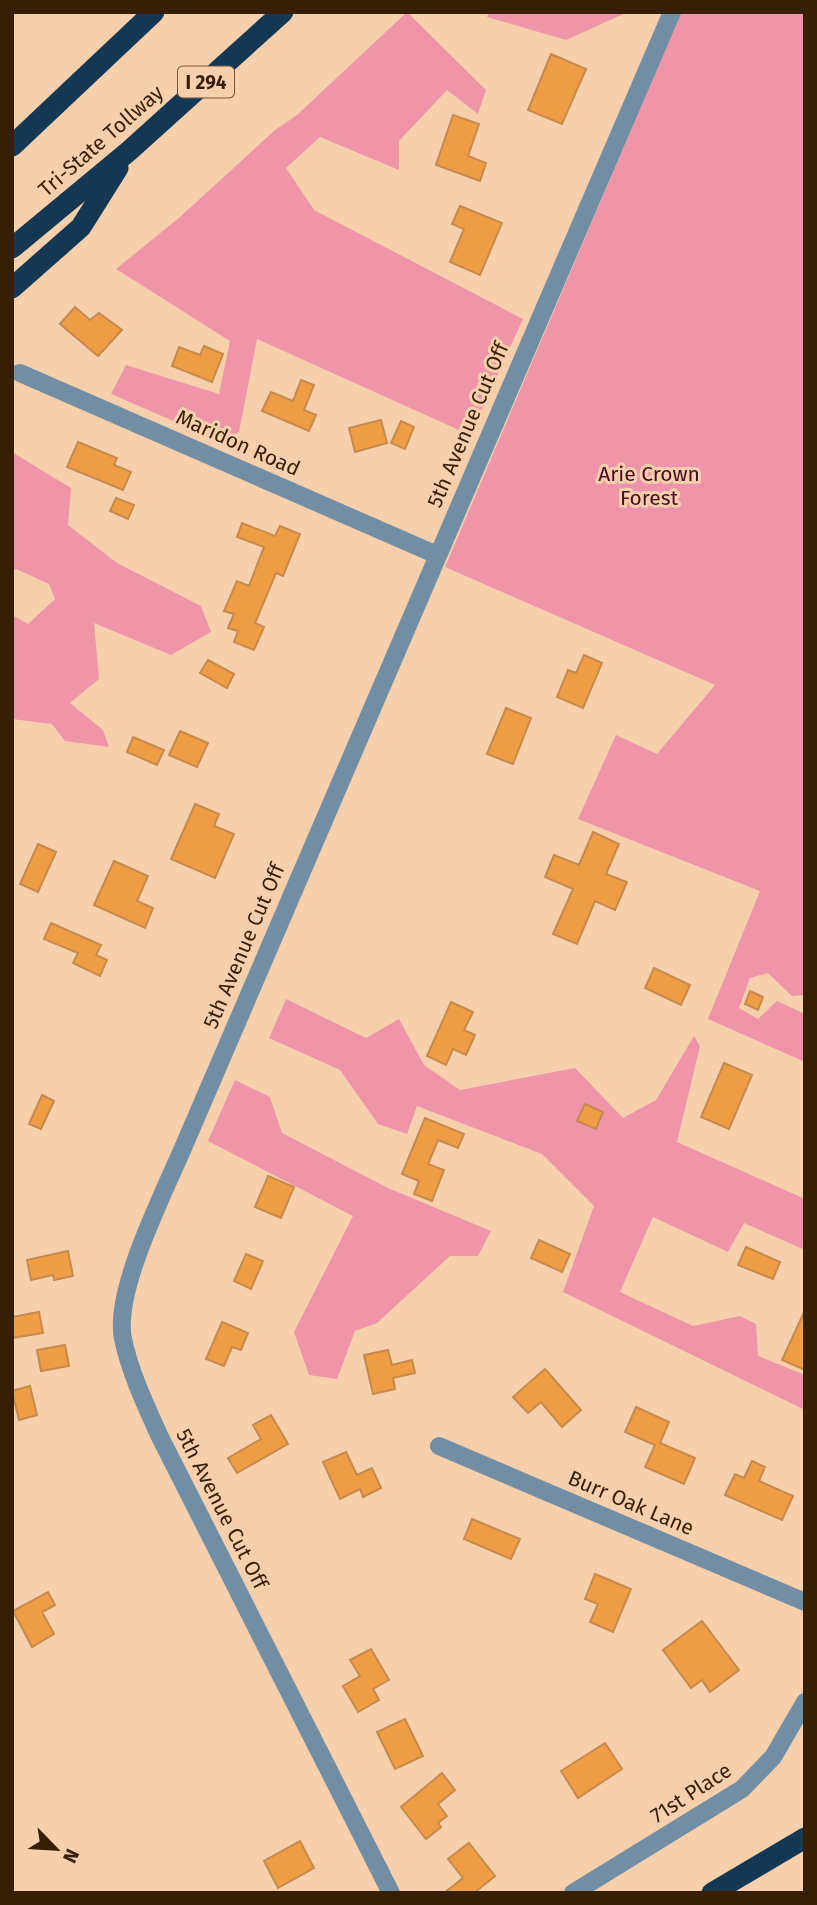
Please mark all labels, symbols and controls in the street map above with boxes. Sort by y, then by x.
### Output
road number: I 294 [178,66,234,97]
street label: Tri-State Tollway [33,79,169,202]
street label: 5th Avenue Cut Off [422,337,515,511]
street label: Maridon Road [172,404,304,482]
park label: Arie Crown Forest [598,461,700,511]
street label: 5th Avenue Cut Off [198,858,291,1032]
street label: 5th Avenue Cut Off [170,1424,275,1595]
street label: Burr Oak Lane [564,1465,698,1541]
street label: 71st Place [646,1757,736,1829]
north arrow [21,1814,91,1884]
text: N [58,1845,84,1867]

